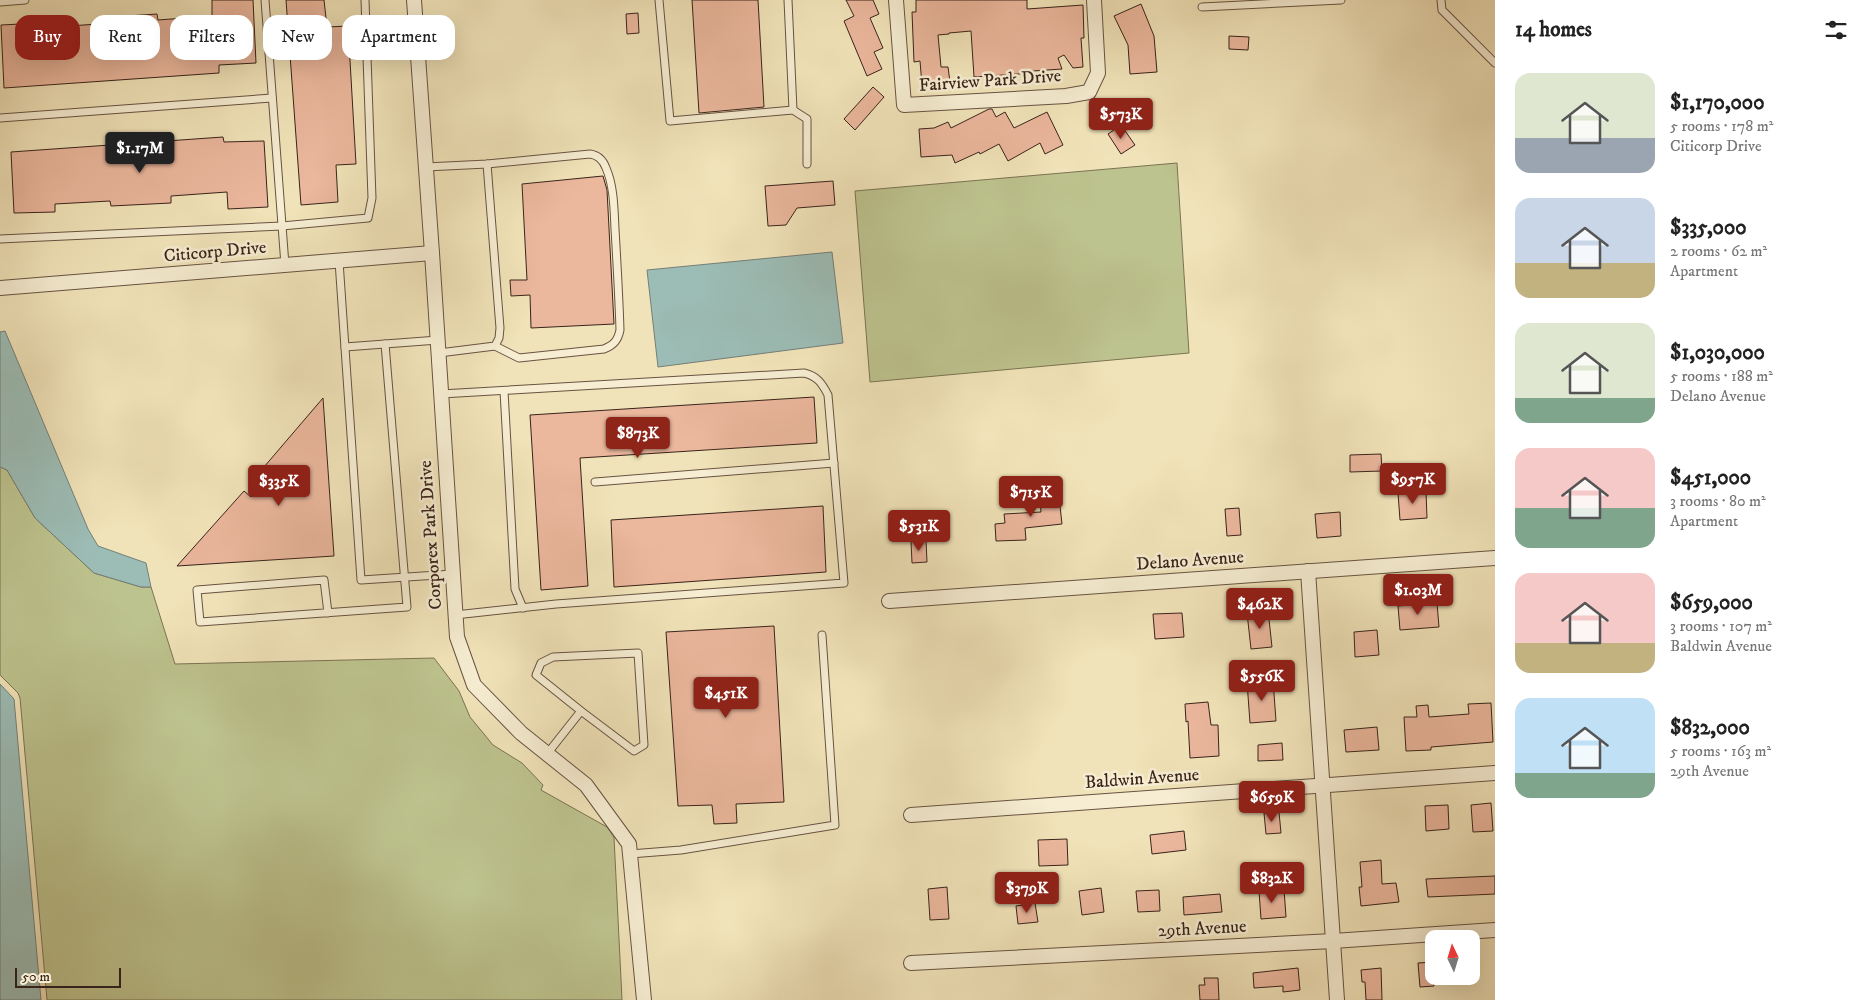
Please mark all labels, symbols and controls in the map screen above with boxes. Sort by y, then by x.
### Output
chip: Buy [15,15,80,60]
chip: Rent [90,15,160,60]
chip: Filters [170,15,253,60]
chip: New [263,15,332,60]
chip: Apartment [342,15,455,60]
icon: filters [1822,16,1850,44]
text: 14 homes [1515,17,1592,43]
street label: Fairview Park Drive [918,65,1062,97]
text: $1,170,000 [1670,90,1764,116]
icon: home [1555,93,1615,153]
pin: $573K [1086,98,1156,140]
text: $573K [1100,104,1142,124]
text: 5 rooms · 178 m² [1670,116,1773,136]
pin: $1.17M [99,132,181,174]
text: Citicorp Drive [1670,136,1762,156]
text: $1.17M [116,138,164,158]
text: $335,000 [1670,215,1746,241]
icon: home [1555,218,1615,278]
street label: Citicorp Drive [163,237,267,267]
text: 2 rooms · 62 m² [1670,241,1767,261]
text: Apartment [1670,261,1738,281]
text: $1,030,000 [1670,340,1765,366]
icon: home [1555,343,1615,403]
text: 5 rooms · 188 m² [1670,366,1773,386]
text: Delano Avenue [1670,386,1766,406]
pin: $873K [603,416,673,459]
text: $873K [617,423,659,443]
street label: Corporex Park Drive [415,460,447,610]
pin: $957K [1378,462,1448,505]
pin: $335K [244,464,314,507]
text: $451,000 [1670,465,1751,491]
icon: home [1555,468,1615,528]
text: $957K [1391,469,1435,489]
text: $335K [259,471,299,491]
pin: $715K [996,476,1066,518]
text: $715K [1010,482,1052,502]
text: 3 rooms · 80 m² [1670,491,1766,511]
pin: $531K [884,510,954,552]
text: Apartment [1670,511,1738,531]
text: $531K [899,516,939,536]
street label: Delano Avenue [1135,546,1245,576]
pin: $1.03M [1377,574,1459,616]
text: $1.03M [1394,580,1442,600]
pin: $462K [1225,588,1295,630]
text: $659,000 [1670,590,1753,616]
icon: home [1555,593,1615,653]
text: $462K [1237,594,1283,614]
text: 3 rooms · 107 m² [1670,616,1772,636]
text: Baldwin Avenue [1670,636,1772,656]
pin: $556K [1227,660,1297,702]
text: $556K [1240,666,1284,686]
pin: $451K [691,676,761,719]
text: $451K [705,683,747,703]
text: $832,000 [1670,715,1750,741]
icon: home [1555,718,1615,778]
text: 5 rooms · 163 m² [1670,741,1771,761]
text: 29th Avenue [1670,761,1749,781]
street label: Baldwin Avenue [1084,764,1200,794]
pin: $659K [1237,780,1307,823]
text: $659K [1250,787,1294,807]
pin: $832K [1237,862,1307,904]
text: $832K [1251,868,1293,888]
pin: $379K [992,872,1062,914]
text: $379K [1006,878,1048,898]
street label: 29th Avenue [1157,916,1247,942]
north arrow [1425,930,1480,985]
map controls [1425,930,1480,985]
scale bar [15,965,121,988]
text: 50 m [22,968,50,986]

